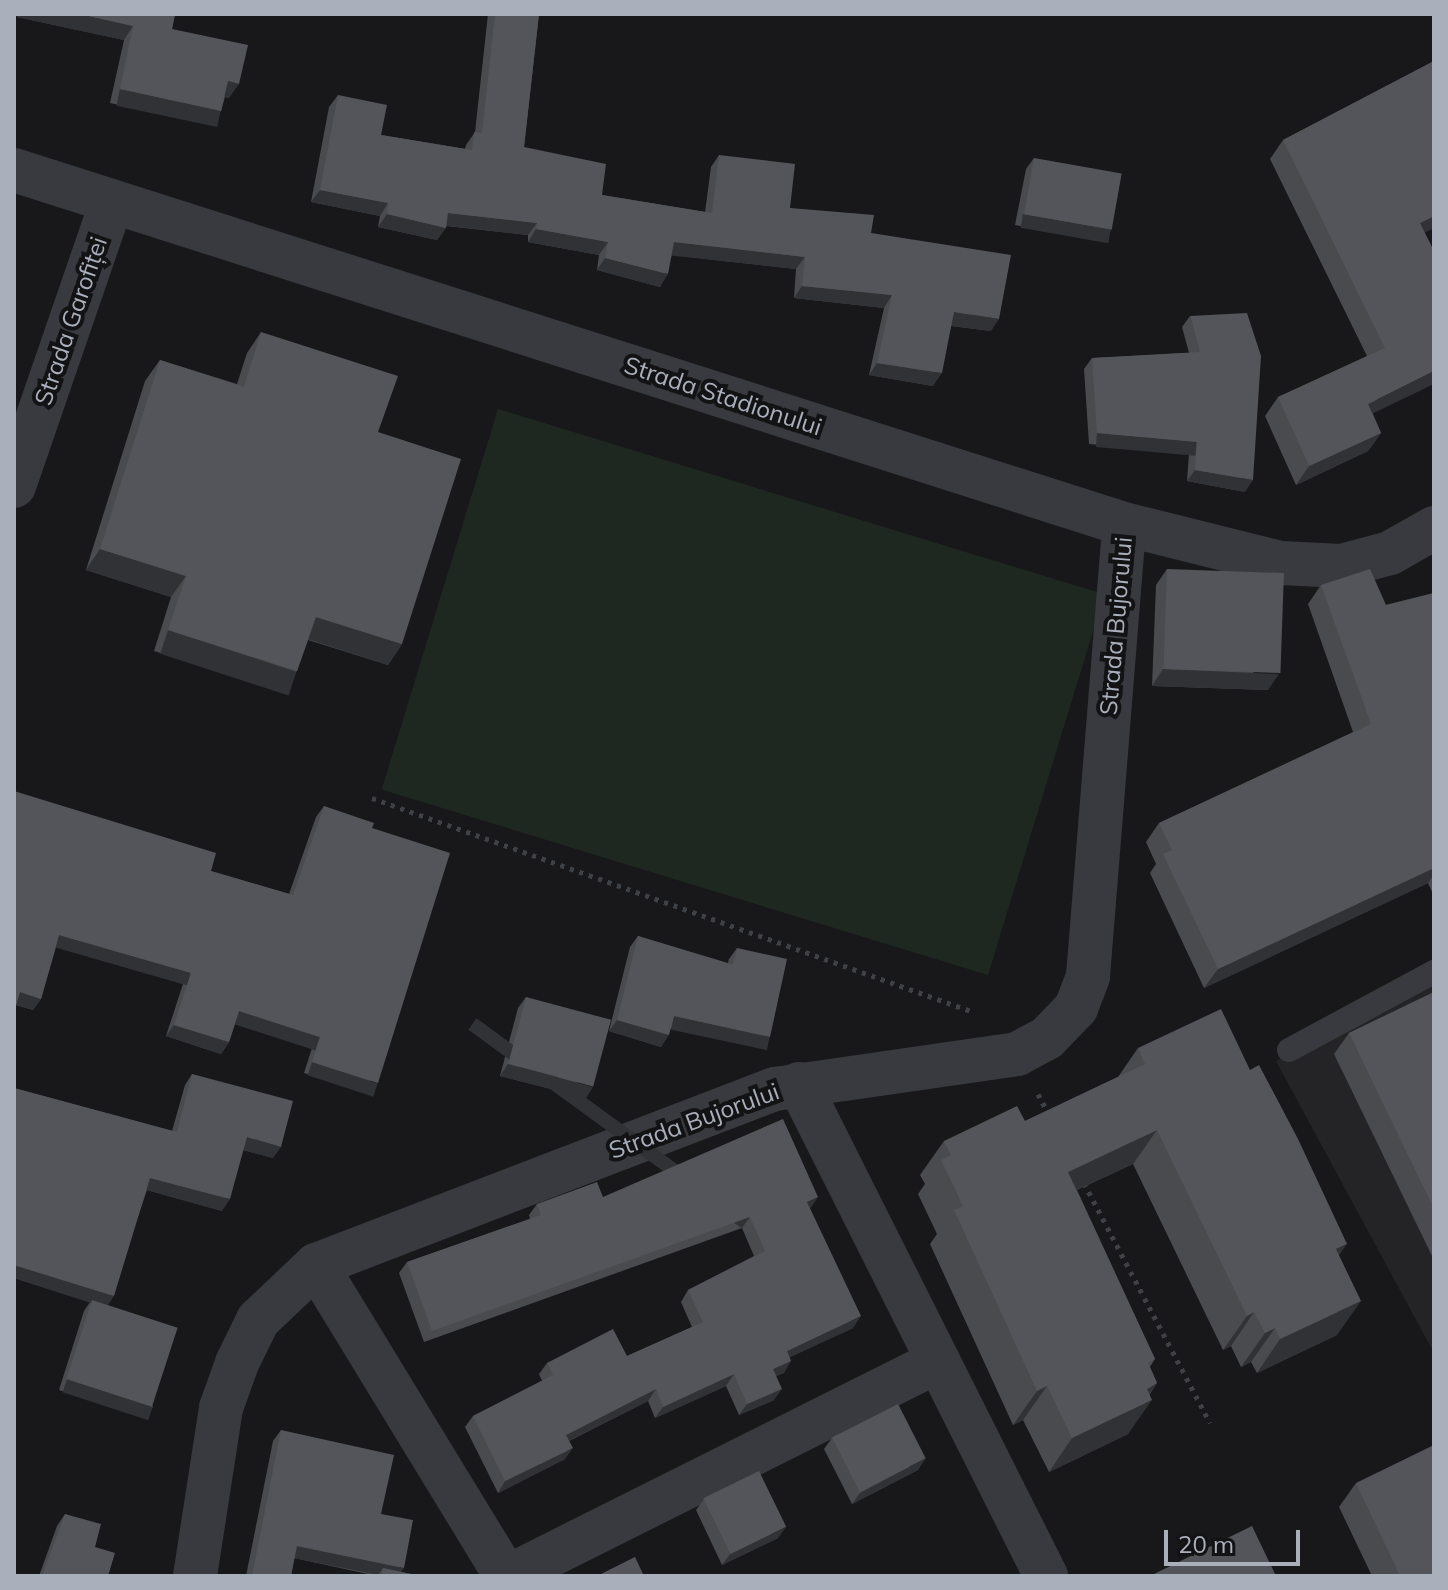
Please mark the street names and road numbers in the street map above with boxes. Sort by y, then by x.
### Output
street label: Strada Garofiței [29,233,113,409]
street label: Strada Stadionului [621,350,825,442]
street label: Strada Bujorului [1094,536,1138,716]
street label: Strada Bujorului [605,1077,783,1165]

